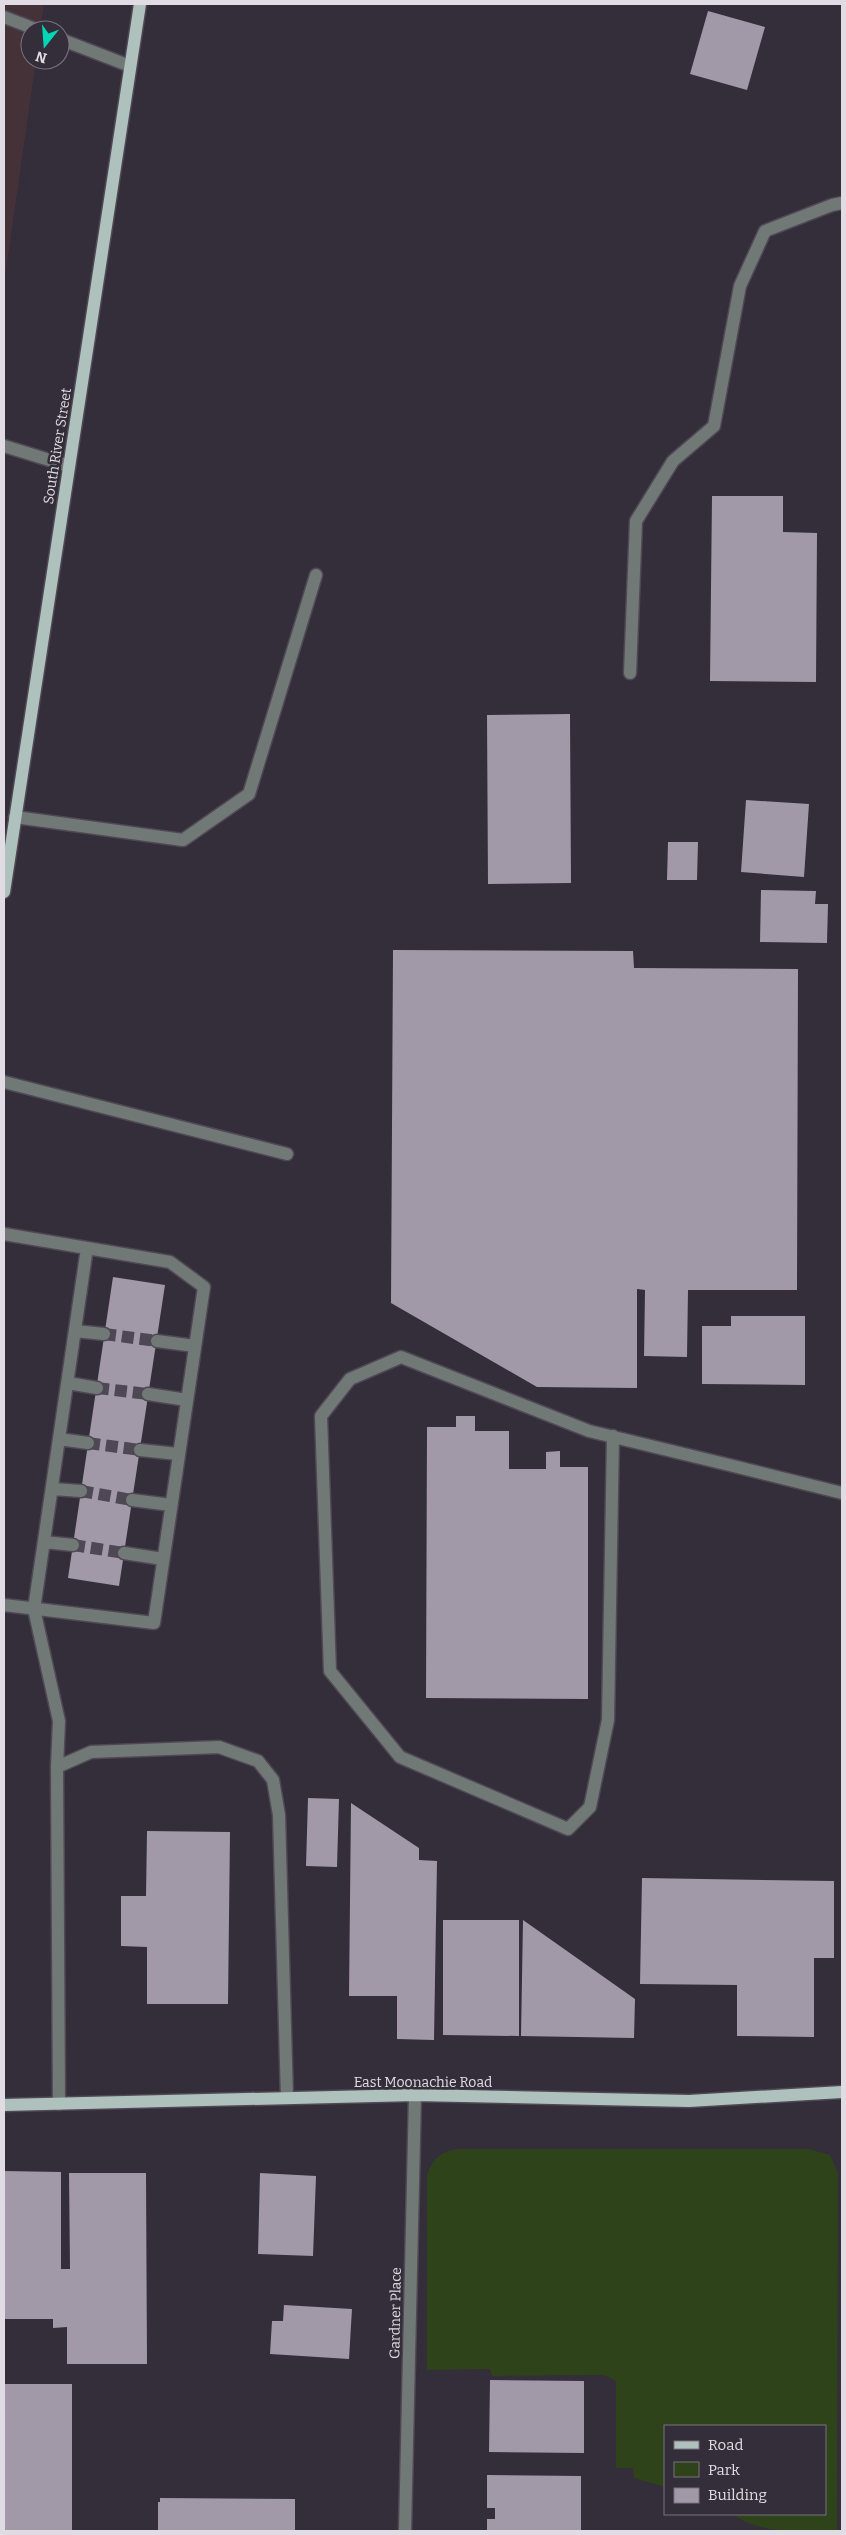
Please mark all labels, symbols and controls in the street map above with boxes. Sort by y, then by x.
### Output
north arrow [20,20,70,70]
text: N [34,47,49,67]
street label: South River Street [40,387,75,505]
street label: East Moonachie Road [354,2074,492,2091]
street label: Gardner Place [386,2267,405,2359]
legend [664,2425,826,2515]
text: Road [708,2436,743,2454]
text: Park [708,2461,740,2479]
text: Building [708,2486,767,2504]

